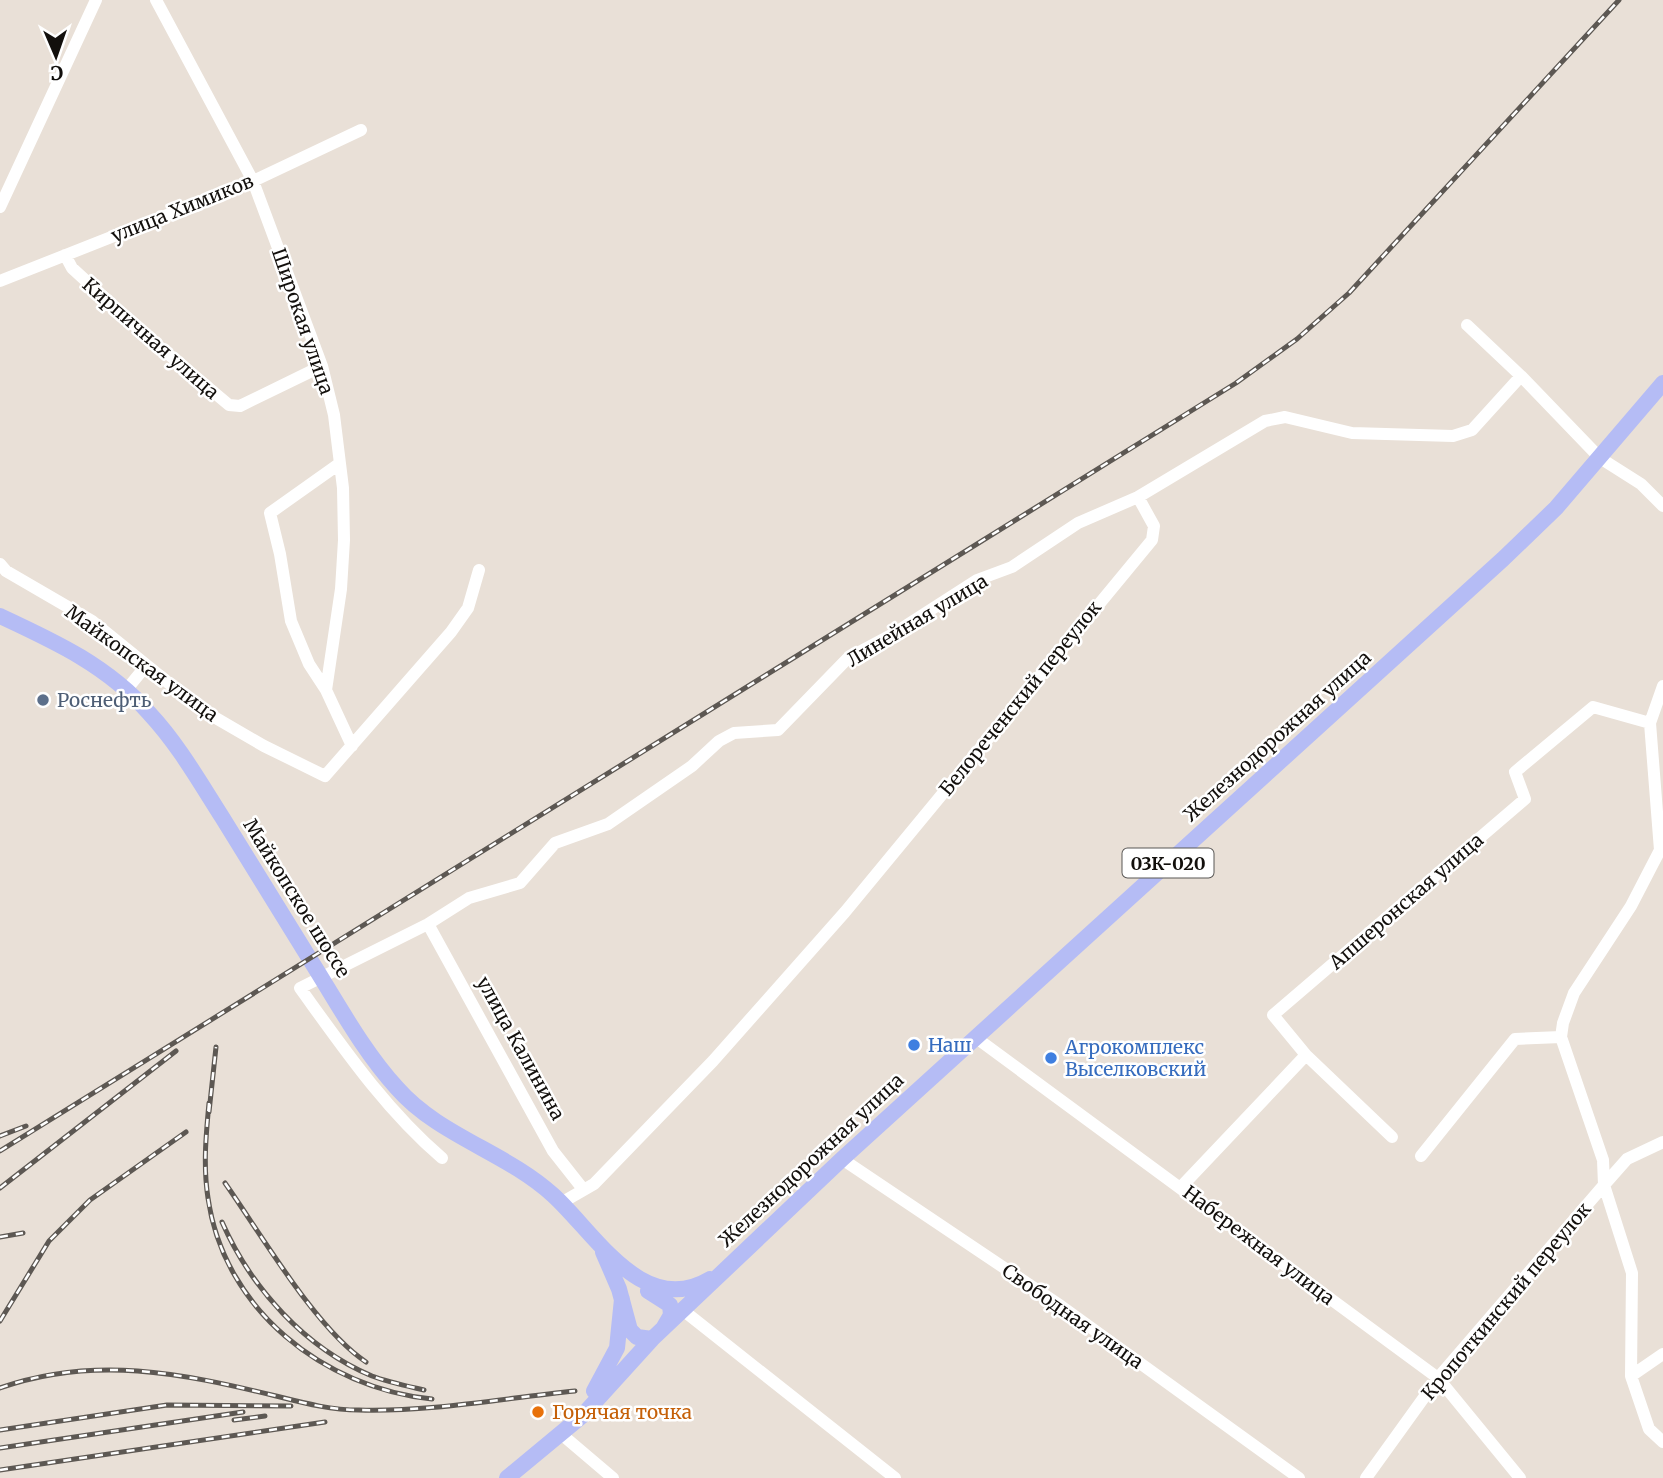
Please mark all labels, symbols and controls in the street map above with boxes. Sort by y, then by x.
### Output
north arrow [21,21,91,91]
text: С [50,61,63,85]
street label: улица Химиков [107,169,257,247]
street label: Широкая улица [267,245,339,397]
street label: Кирпичная улица [78,272,224,404]
street label: Линейная улица [842,569,992,671]
street label: Белореченский переулок [934,596,1106,800]
street label: Майкопская улица [61,599,223,727]
street label: Железнодорожная улица [1178,645,1376,827]
place label: Роснефть [57,688,152,712]
marker: Роснефть [35,692,51,708]
street label: Майкопское шоссе [238,814,356,982]
street label: Апшеронская улица [1323,828,1488,975]
road number: 03К-020 [1122,848,1214,878]
street label: улица Калинина [472,972,570,1124]
place label: Наш [928,1033,972,1057]
place label: Агрокомплекс Выселковский [1064,1035,1206,1081]
marker: Наш [906,1037,922,1053]
marker: Агрокомплекс Выселковский [1043,1050,1059,1066]
street label: Железнодорожная улица [714,1068,908,1252]
street label: Набережная улица [1178,1180,1340,1310]
street label: Кропоткинский переулок [1416,1197,1596,1405]
street label: Свободная улица [998,1258,1148,1374]
place label: Горячая точка [552,1400,692,1424]
marker: Горячая точка [530,1404,546,1420]

